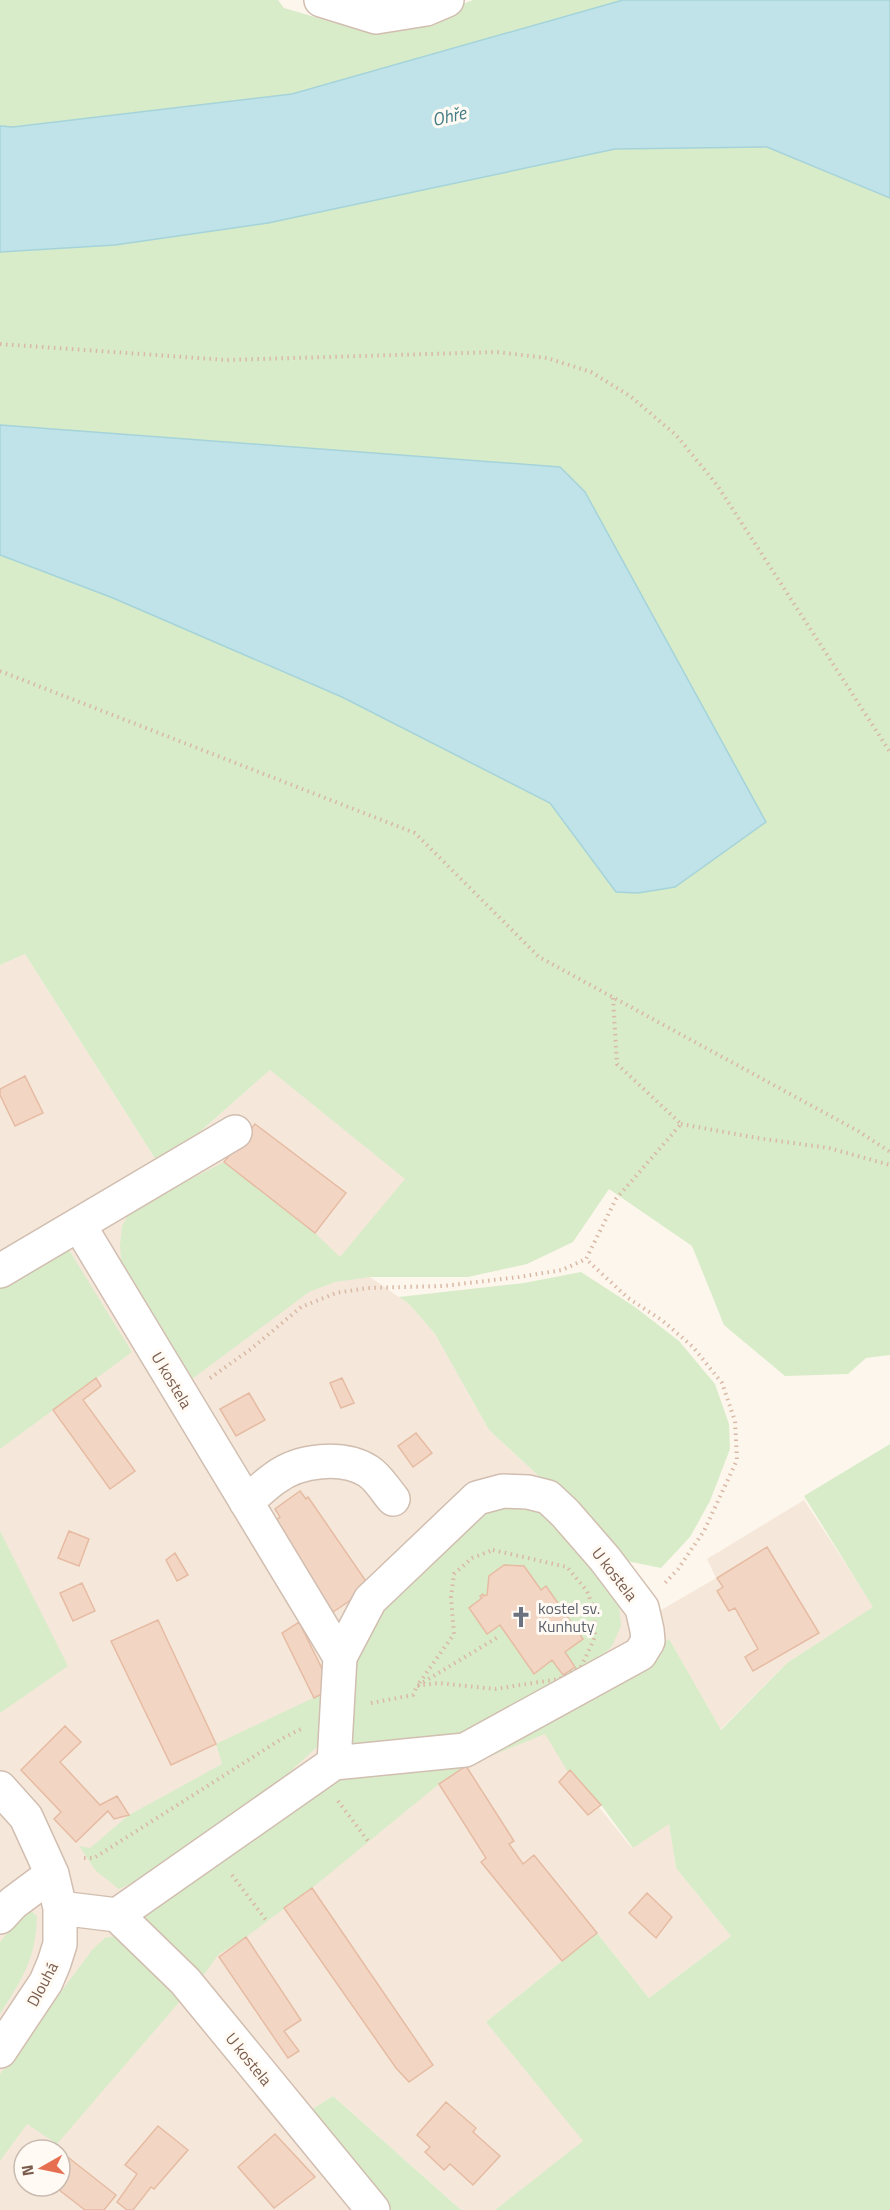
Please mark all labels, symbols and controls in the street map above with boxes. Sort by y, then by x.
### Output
water label: Ohře [429,99,470,133]
street label: U kostela [146,1347,198,1413]
street label: U kostela [586,1542,644,1606]
place label: kostel sv. Kunhuty [538,1596,600,1638]
church icon: kostel sv. Kunhuty [509,1605,533,1629]
street label: Dlouhá [20,1957,64,2011]
street label: U kostela [220,2027,278,2091]
north arrow [12,2138,72,2198]
text: N [14,2163,40,2178]

